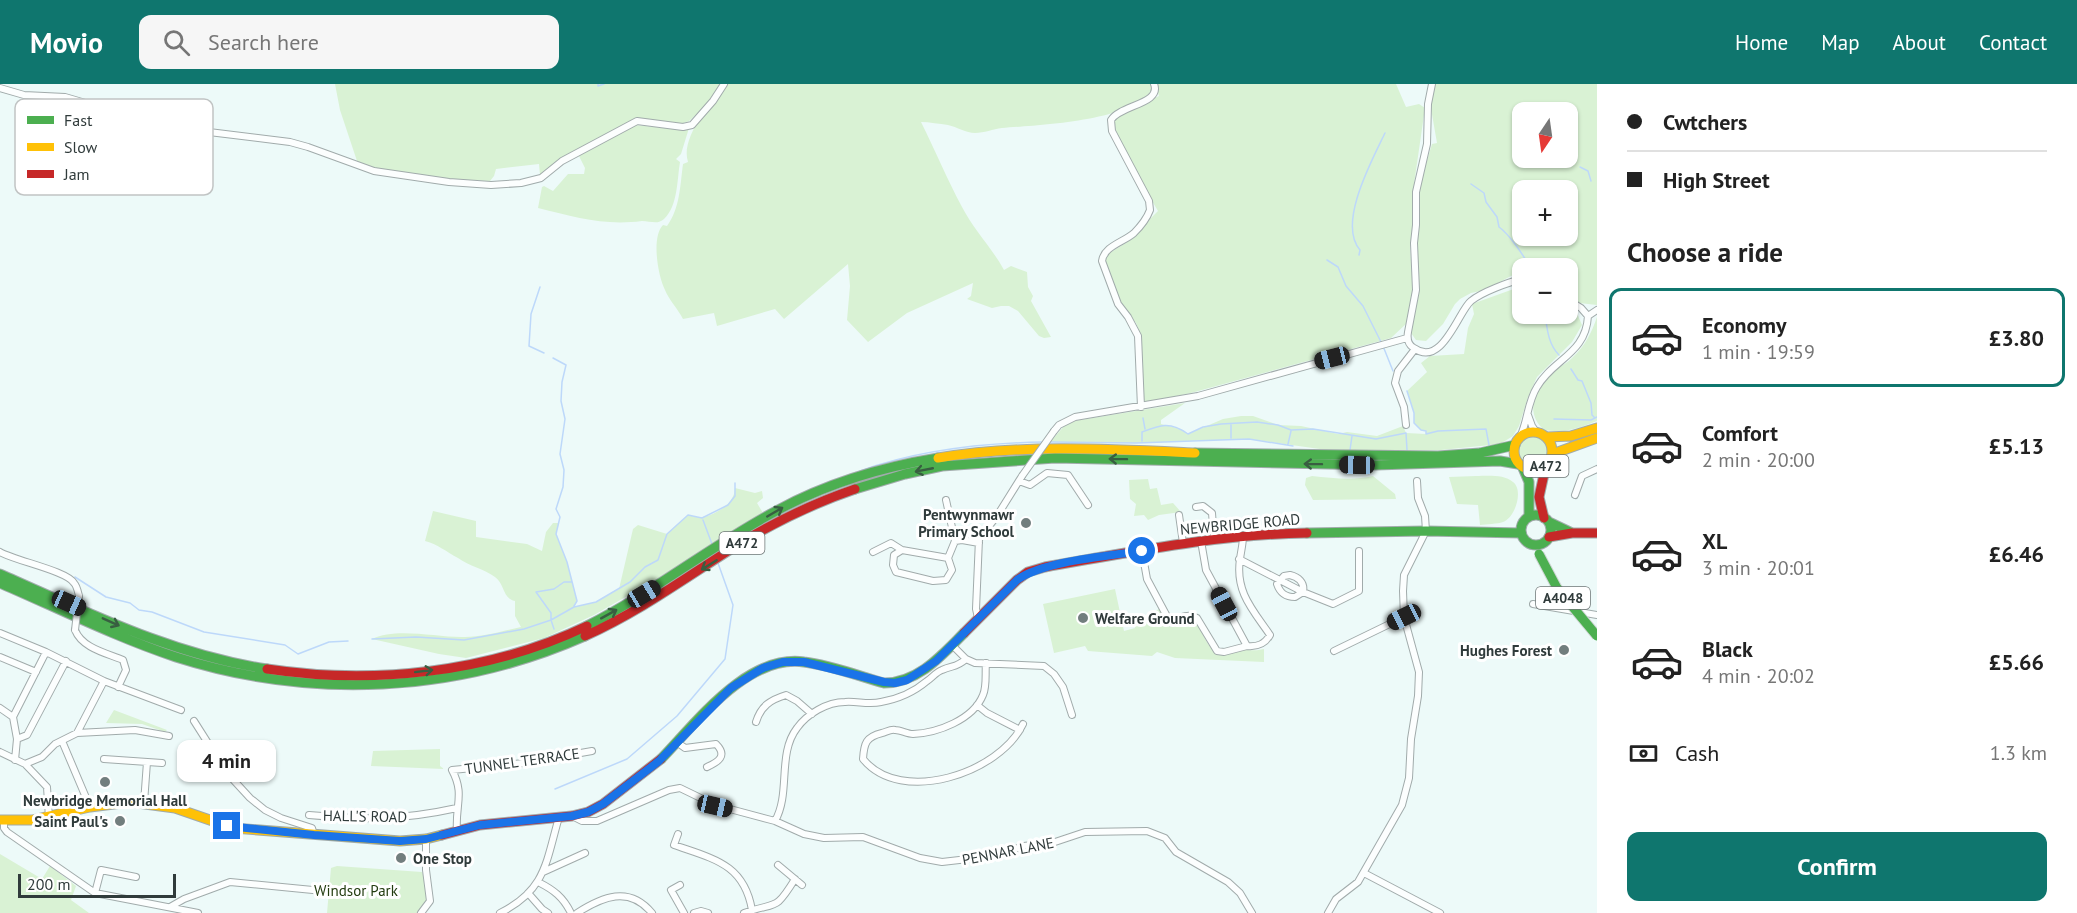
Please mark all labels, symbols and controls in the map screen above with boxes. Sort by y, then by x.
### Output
search box [139,15,559,69]
text: Movio [30,24,103,61]
icon: search [160,26,193,59]
text: Search here [208,28,319,56]
text: Home [1735,29,1788,56]
text: Map [1821,29,1860,56]
text: About [1893,29,1946,56]
text: Contact [1979,29,2047,56]
legend [15,99,213,195]
north arrow [1512,102,1578,168]
map controls [1512,102,1578,324]
text: Cwtchers [1663,108,1747,136]
text: Fast [64,110,93,130]
text: Slow [64,137,98,157]
text: Jam [63,164,90,184]
text: High Street [1663,166,1770,194]
button: + [1512,180,1578,246]
text: Choose a ride [1627,235,1783,269]
button: − [1512,258,1578,324]
icon: car [1630,311,1684,365]
text: Economy [1702,311,1786,339]
text: £3.80 [1989,324,2044,352]
text: 1 min · 19:59 [1702,339,1815,365]
car [1312,345,1352,371]
icon: car [1630,419,1684,473]
text: Comfort [1702,419,1778,447]
text: £5.13 [1989,432,2044,460]
text: 2 min · 20:00 [1702,447,1815,473]
one-way arrow [1109,453,1129,465]
road number: A472 [1524,455,1568,477]
car [1339,456,1375,474]
one-way arrow [1304,458,1324,470]
one-way arrow [915,465,934,476]
one-way arrow [767,505,784,517]
place label: Pentwynmawr Primary School [918,505,1015,541]
street label: NEWBRIDGE ROAD [1179,509,1301,539]
marker: Pentwynmawr Primary School [1019,516,1033,530]
icon: car [1630,527,1684,581]
text: XL [1702,527,1727,555]
road number: A472 [720,532,764,554]
route start [1128,537,1155,564]
text: £6.46 [1989,540,2044,568]
text: 3 min · 20:01 [1702,555,1815,581]
one-way arrow [701,559,718,571]
car [624,577,664,611]
car [1208,584,1240,624]
car [49,587,89,619]
road number: A4048 [1536,587,1590,609]
car [1384,601,1424,633]
one-way arrow [600,607,617,619]
place label: Welfare Ground [1095,609,1195,628]
marker: Welfare Ground [1076,611,1090,625]
one-way arrow [102,617,120,629]
icon: car [1630,635,1684,689]
text: Black [1702,635,1753,663]
place label: Hughes Forest [1460,641,1553,660]
marker: Hughes Forest [1557,643,1571,657]
text: £5.66 [1989,648,2044,676]
text: 4 min · 20:02 [1702,663,1815,689]
one-way arrow [414,666,434,677]
icon: cash [1627,737,1660,770]
callout: 4 min [178,739,276,781]
text: Cash [1675,739,1719,767]
text: 1.3 km [1990,740,2047,766]
street label: TUNNEL TERRACE [463,744,581,778]
text: 4 min [202,748,251,774]
marker: Newbridge Memorial Hall [98,775,112,789]
place label: Newbridge Memorial Hall [23,791,187,810]
car [695,793,735,819]
street label: HALL'S ROAD [323,806,407,826]
place label: Saint Paul's [34,812,108,831]
route end [213,812,240,839]
marker: Saint Paul's [113,814,127,828]
button: Confirm [1627,832,2047,901]
street label: PENNAR LANE [961,833,1055,869]
place label: One Stop [413,849,472,868]
marker: One Stop [394,851,408,865]
scale bar [18,871,176,898]
text: 200 m [27,874,70,894]
park label: Windsor Park [314,881,399,900]

